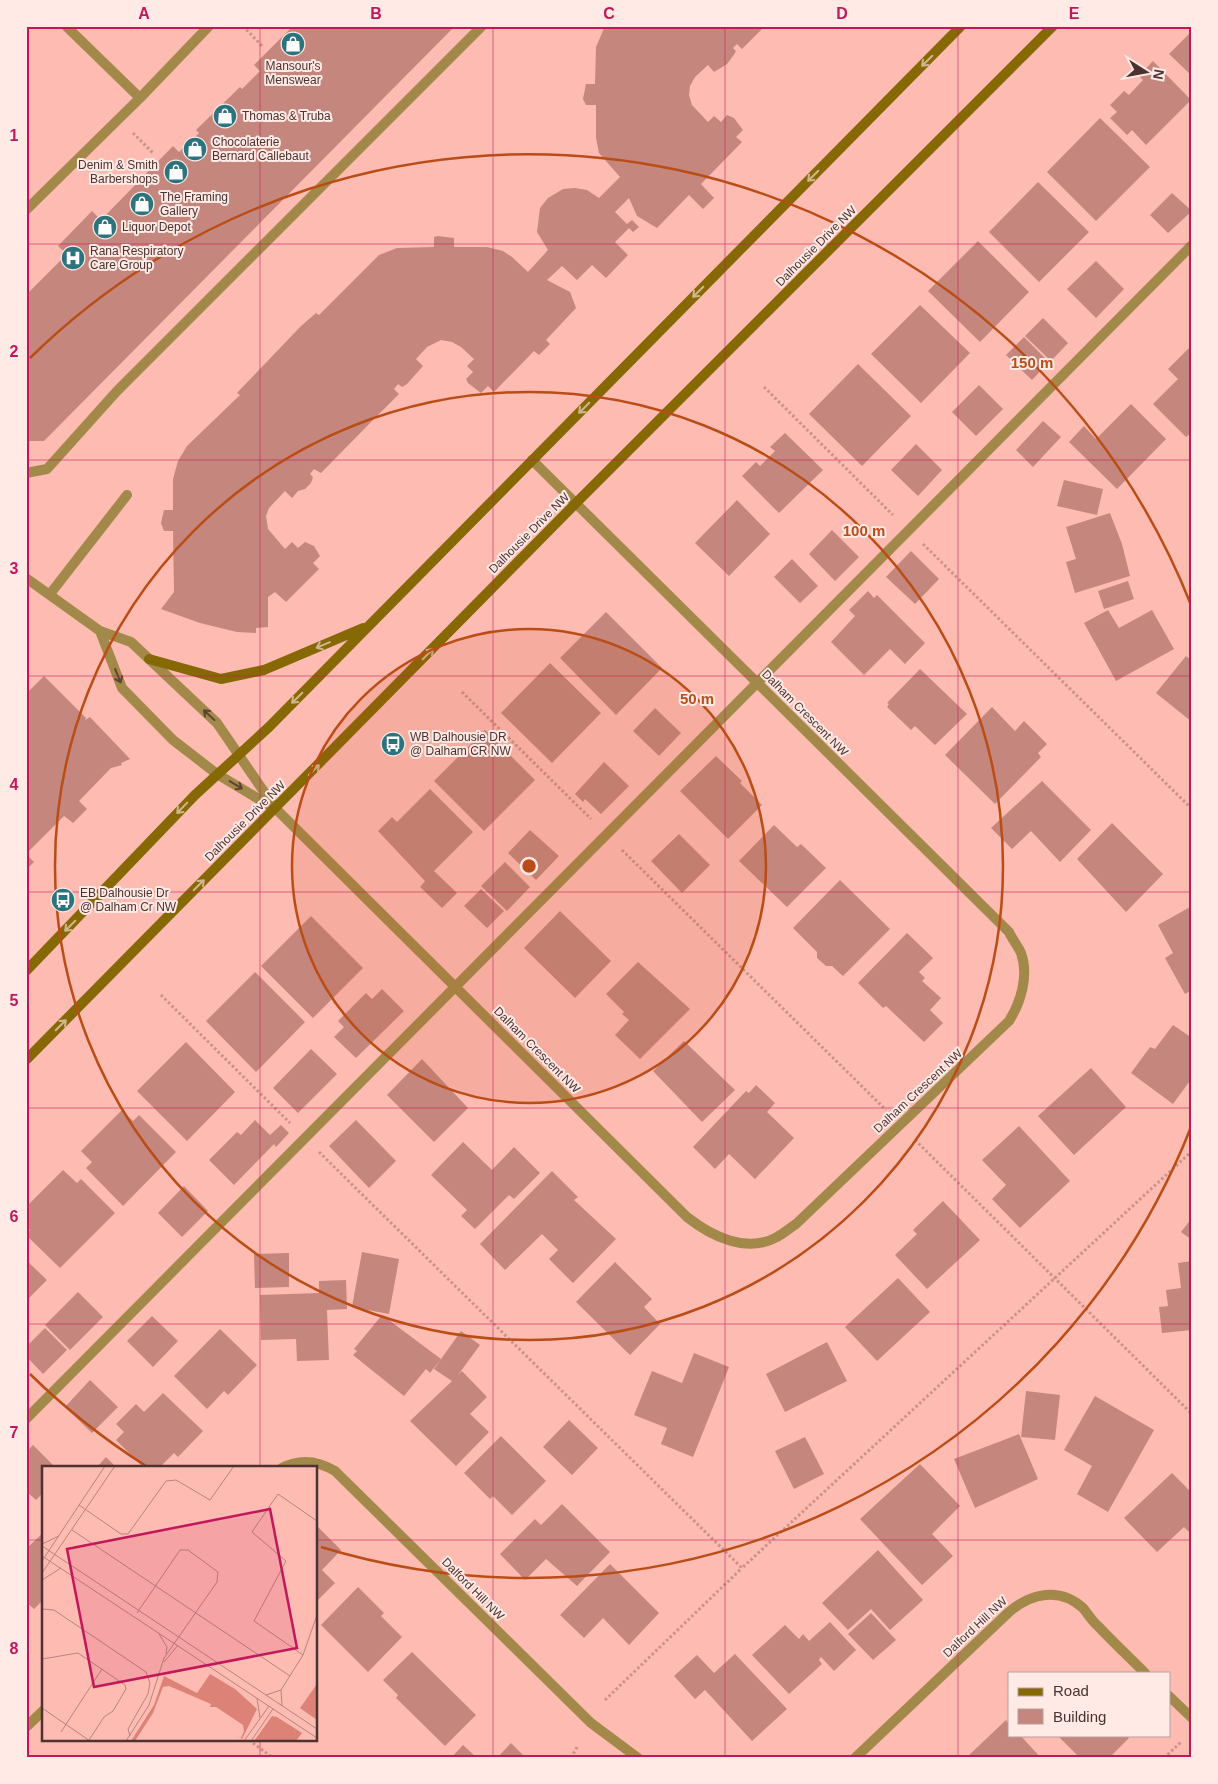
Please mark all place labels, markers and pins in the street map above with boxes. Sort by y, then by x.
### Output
shop icon: Mansour's Menswear [280,31,306,57]
place label: Mansour's Menswear [265,59,321,87]
shop icon: Thomas & Truba [212,103,238,129]
place label: Thomas & Truba [242,109,331,123]
place label: Chocolaterie Bernard Callebaut [212,135,309,163]
shop icon: Chocolaterie Bernard Callebaut [182,136,208,162]
place label: Denim & Smith Barbershops [78,158,158,186]
shop icon: Denim & Smith Barbershops [163,159,189,185]
place label: The Framing Gallery [160,190,228,218]
shop icon: The Framing Gallery [129,191,155,217]
shop icon: Liquor Depot [92,214,118,240]
place label: Liquor Depot [122,220,191,234]
place label: Rana Respiratory Care Group [90,244,183,272]
hospital icon: Rana Respiratory Care Group [60,245,86,271]
place label: WB Dalhousie DR @ Dalham CR NW [410,730,512,758]
bus stop icon: WB Dalhousie DR @ Dalham CR NW [380,731,406,757]
centre of rings [520,857,538,875]
place label: EB Dalhousie Dr @ Dalham Cr NW [80,886,177,914]
bus stop icon: EB Dalhousie Dr @ Dalham Cr NW [50,887,76,913]

